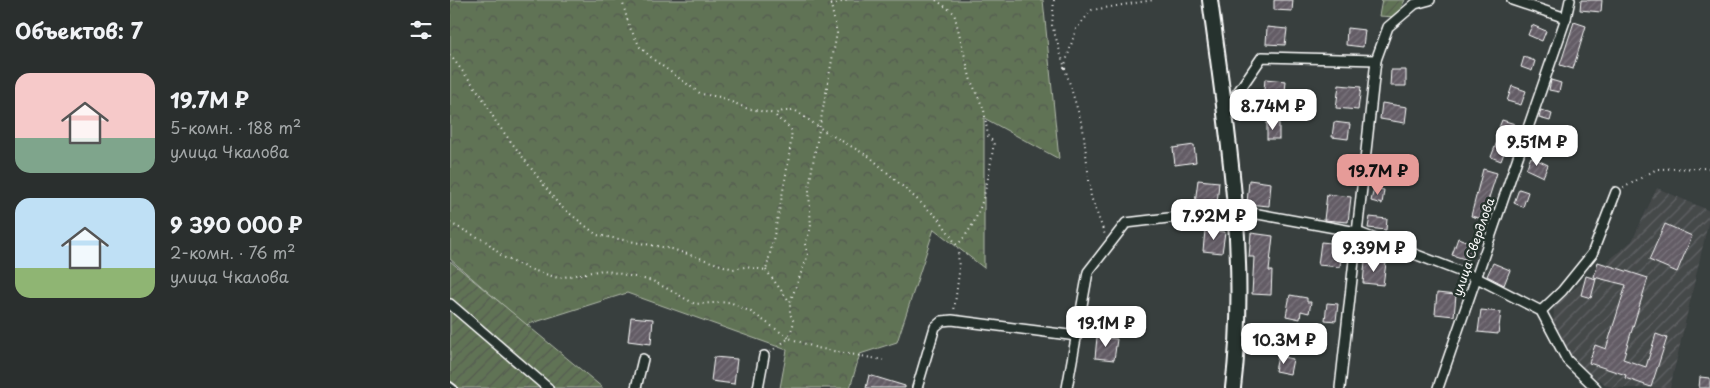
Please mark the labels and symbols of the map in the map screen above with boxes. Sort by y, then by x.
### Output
pin: 8.74M ₽ [1227,88,1319,131]
pin: 9.51M ₽ [1491,124,1583,167]
pin: 19.7M ₽ [1332,154,1424,196]
street label: улица Свердлова [1448,195,1499,298]
pin: 7.92M ₽ [1168,198,1260,241]
pin: 9.39M ₽ [1328,230,1420,273]
pin: 19.1M ₽ [1060,306,1152,348]
pin: 10.3M ₽ [1238,322,1330,365]

